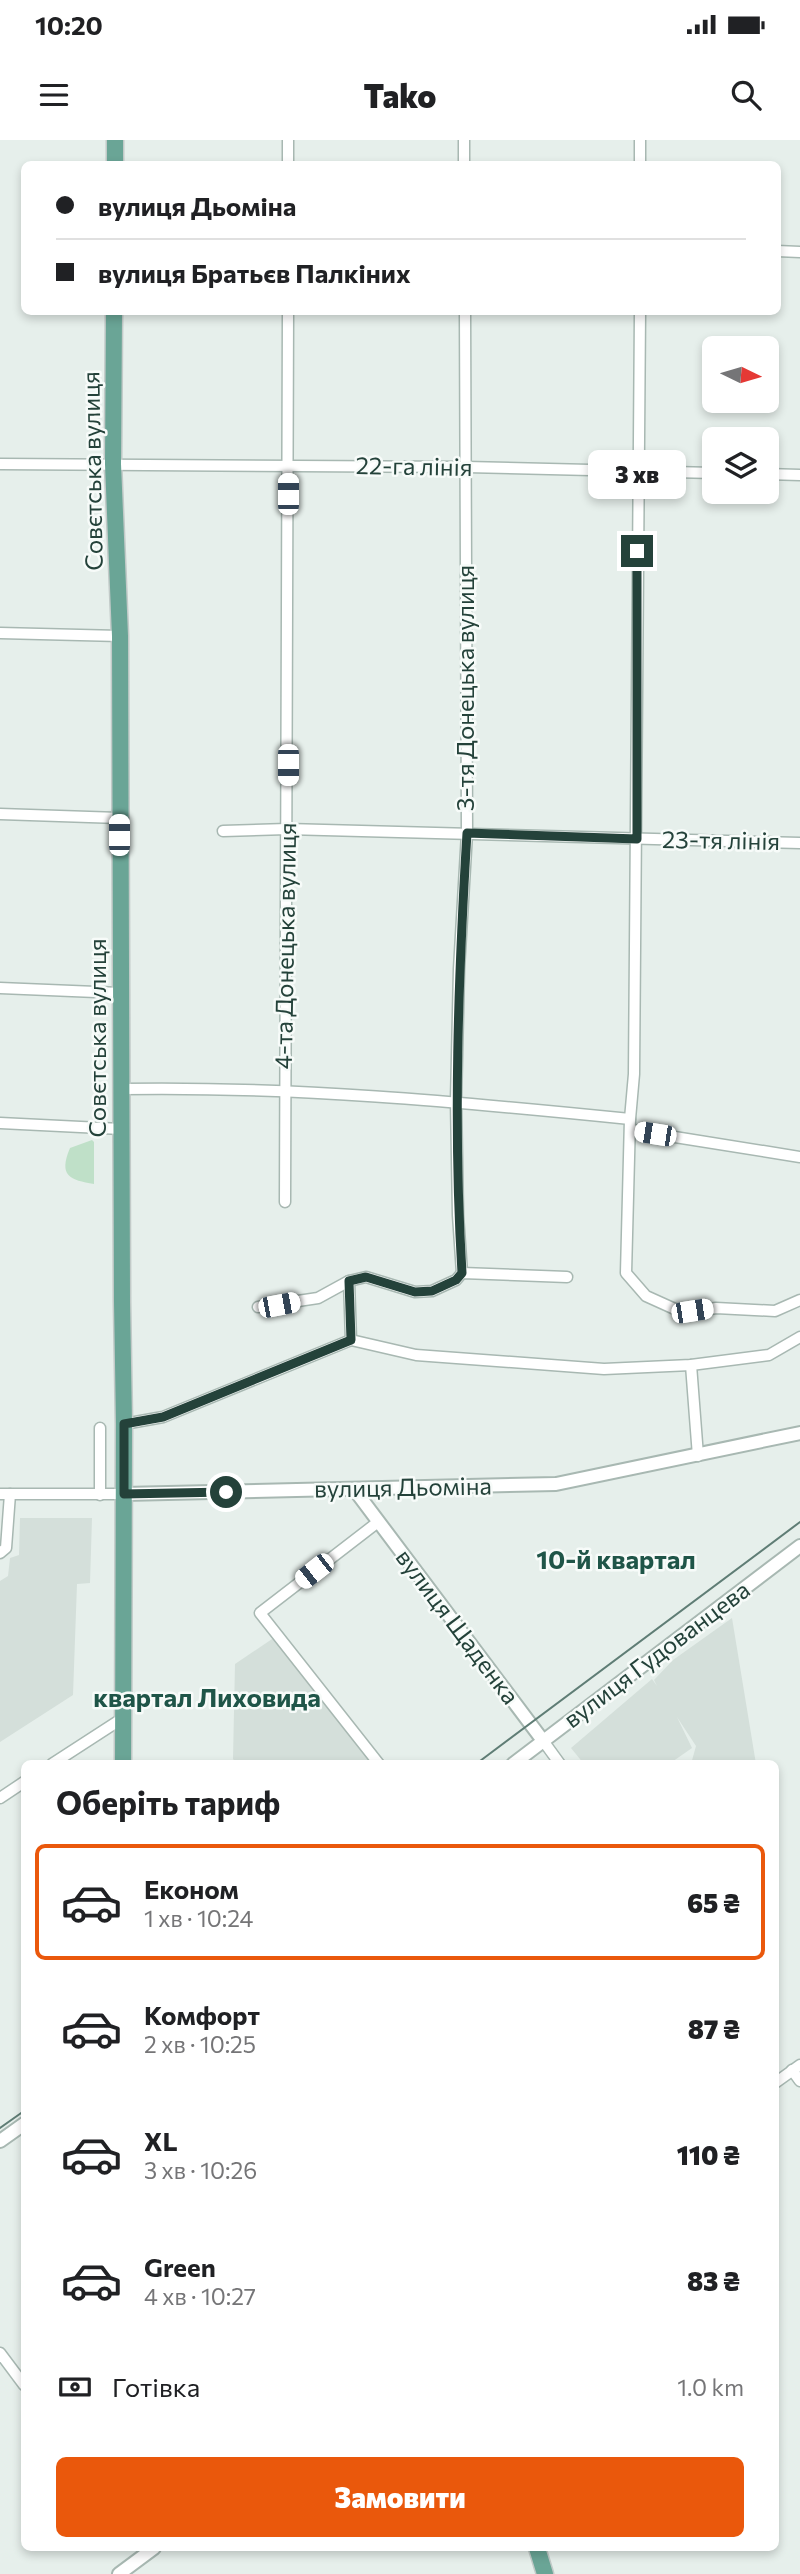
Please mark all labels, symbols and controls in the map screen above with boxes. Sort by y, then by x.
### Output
text: 10:20 [35,9,103,40]
text: Tako [364,75,436,115]
icon: menu [35,76,73,114]
icon: search [727,76,765,114]
text: вулиця Дьоміна [98,190,296,221]
text: вулиця Братьєв Палкіних [98,257,411,288]
north arrow [702,336,779,413]
map controls [702,336,779,504]
street label: Совєтська вулиця [75,371,108,571]
button: layers [702,427,779,504]
street label: 22-га лінія [355,450,473,481]
callout: 3 хв [588,450,686,498]
text: 3 хв [615,460,659,488]
car [278,473,299,515]
route end [621,535,653,567]
street label: 3-тя Донецька вулиця [450,565,479,811]
car [278,744,299,786]
car [109,814,130,856]
street label: 4-та Донецька вулиця [268,822,301,1070]
street label: 23-тя лінія [662,824,780,855]
street label: Совєтська вулиця [82,938,111,1138]
car [633,1120,678,1148]
car [257,1291,302,1319]
car [670,1297,715,1325]
street label: вулиця Дьоміна [314,1470,492,1503]
route start [210,1476,242,1508]
street label: вулиця Щаденка [390,1543,526,1709]
district label: 10-й квартал [536,1543,696,1574]
car [291,1550,338,1592]
street label: вулиця Гудованцева [557,1574,755,1733]
district label: квартал Лиховида [93,1681,321,1712]
text: Оберіть тариф [56,1782,280,1822]
icon: car [60,1871,123,1934]
text: Економ [144,1873,239,1904]
text: 65 ₴ [687,1887,740,1918]
text: 1 хв · 10:24 [144,1904,253,1932]
icon: car [60,1997,123,2060]
text: Комфорт [144,1999,260,2030]
text: 87 ₴ [688,2013,740,2044]
text: 2 хв · 10:25 [144,2030,256,2058]
icon: car [60,2123,123,2186]
text: XL [144,2125,178,2156]
text: 110 ₴ [677,2139,740,2170]
text: 3 хв · 10:26 [144,2156,257,2184]
icon: car [60,2249,123,2312]
text: Green [144,2251,216,2282]
text: 83 ₴ [687,2265,740,2296]
text: 4 хв · 10:27 [144,2282,256,2310]
icon: cash [56,2368,94,2406]
text: Готівка [112,2371,200,2402]
text: 1.0 km [677,2373,744,2401]
button: Замовити [56,2457,744,2537]

